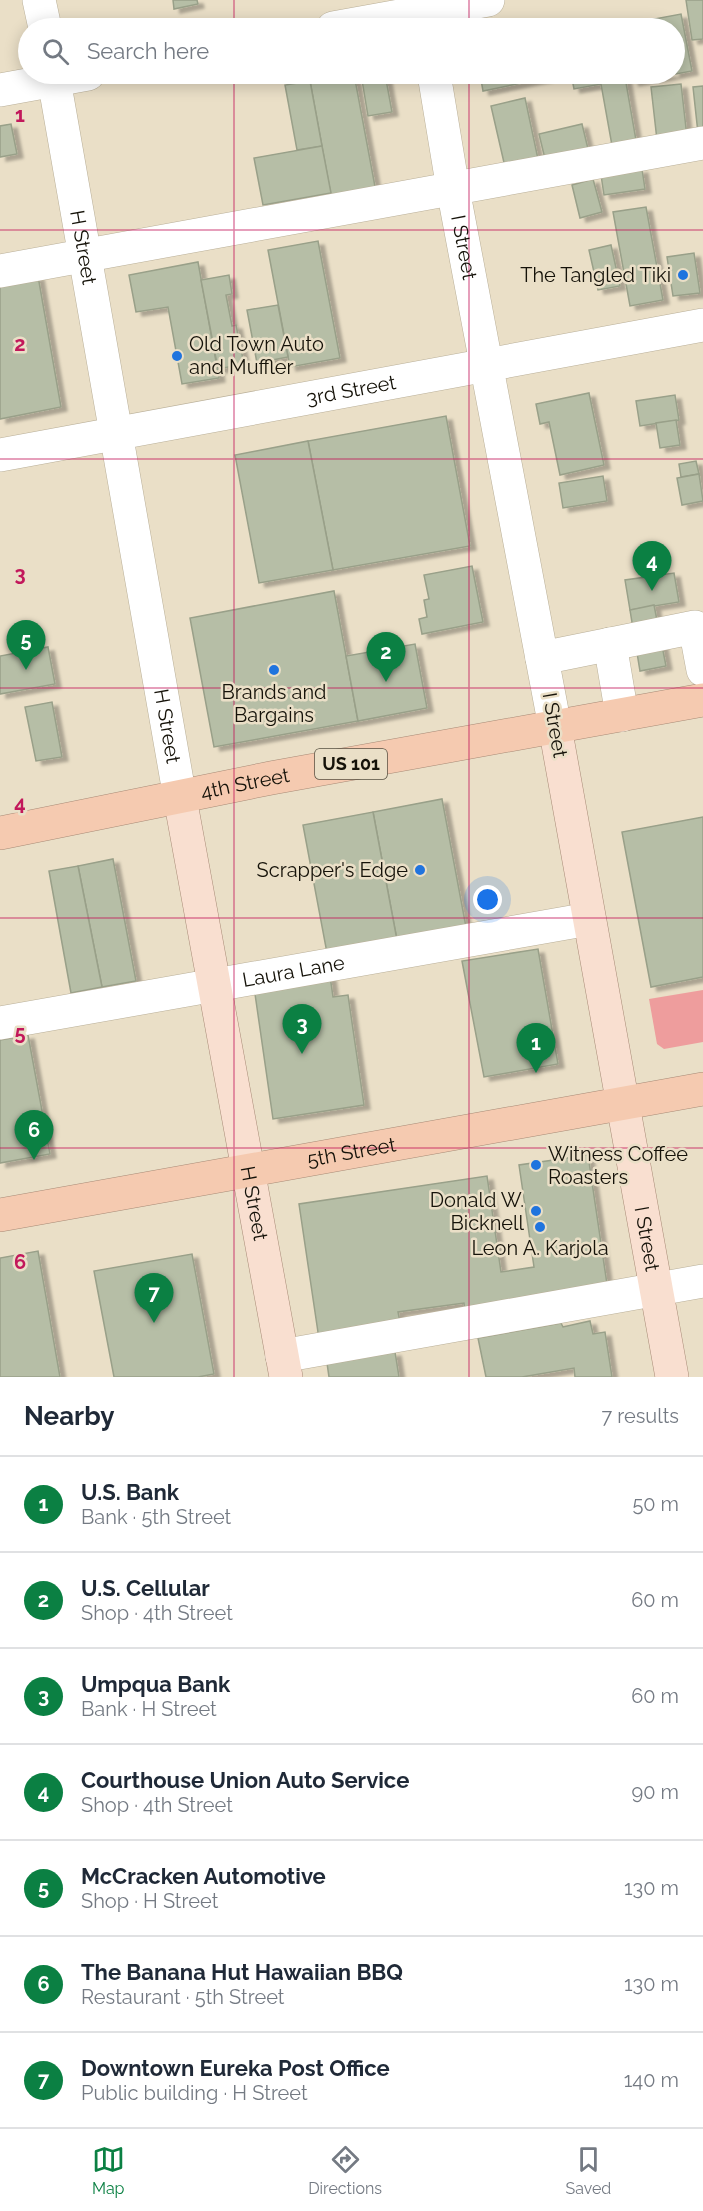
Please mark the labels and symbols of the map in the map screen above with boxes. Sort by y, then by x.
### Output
text: 1 [15,103,25,127]
street label: H Street [65,208,102,287]
street label: I Street [446,213,482,282]
place label: The Tangled Tiki [520,263,671,287]
marker: The Tangled Tiki [676,268,690,282]
text: 2 [14,332,26,356]
place label: Old Town Auto and Muffler [189,332,324,379]
marker: Old Town Auto and Muffler [170,349,184,363]
street label: 3rd Street [304,370,398,410]
pin: 4 [632,542,672,591]
text: 3 [14,562,26,586]
pin: 5 [6,620,46,670]
pin: 2 [366,632,406,682]
marker: Brands and Bargains [267,663,281,677]
place label: Brands and Bargains [221,680,327,727]
street label: H Street [149,687,186,766]
street label: I Street [537,691,573,760]
road number: US 101 [315,749,387,779]
street label: 4th Street [199,763,292,804]
text: 4 [14,791,26,815]
place label: Scrapper's Edge [257,858,408,882]
marker: Scrapper's Edge [413,863,427,877]
your location [473,885,502,914]
street label: Laura Lane [240,950,347,992]
pin: 3 [282,1004,322,1054]
text: 5 [14,1021,26,1045]
pin: 1 [516,1024,556,1073]
pin: 6 [15,1110,54,1160]
street label: 5th Street [305,1132,398,1172]
place label: Witness Coffee Roasters [548,1142,688,1189]
marker: Witness Coffee Roasters [529,1158,543,1172]
street label: H Street [236,1164,273,1243]
place label: Donald W. Bicknell [430,1188,525,1235]
marker: Donald W. Bicknell [529,1204,543,1218]
street label: I Street [630,1204,665,1273]
marker: Leon A. Karjola [533,1220,547,1234]
place label: Leon A. Karjola [471,1236,609,1260]
text: 6 [14,1250,26,1274]
pin: 7 [134,1274,174,1323]

